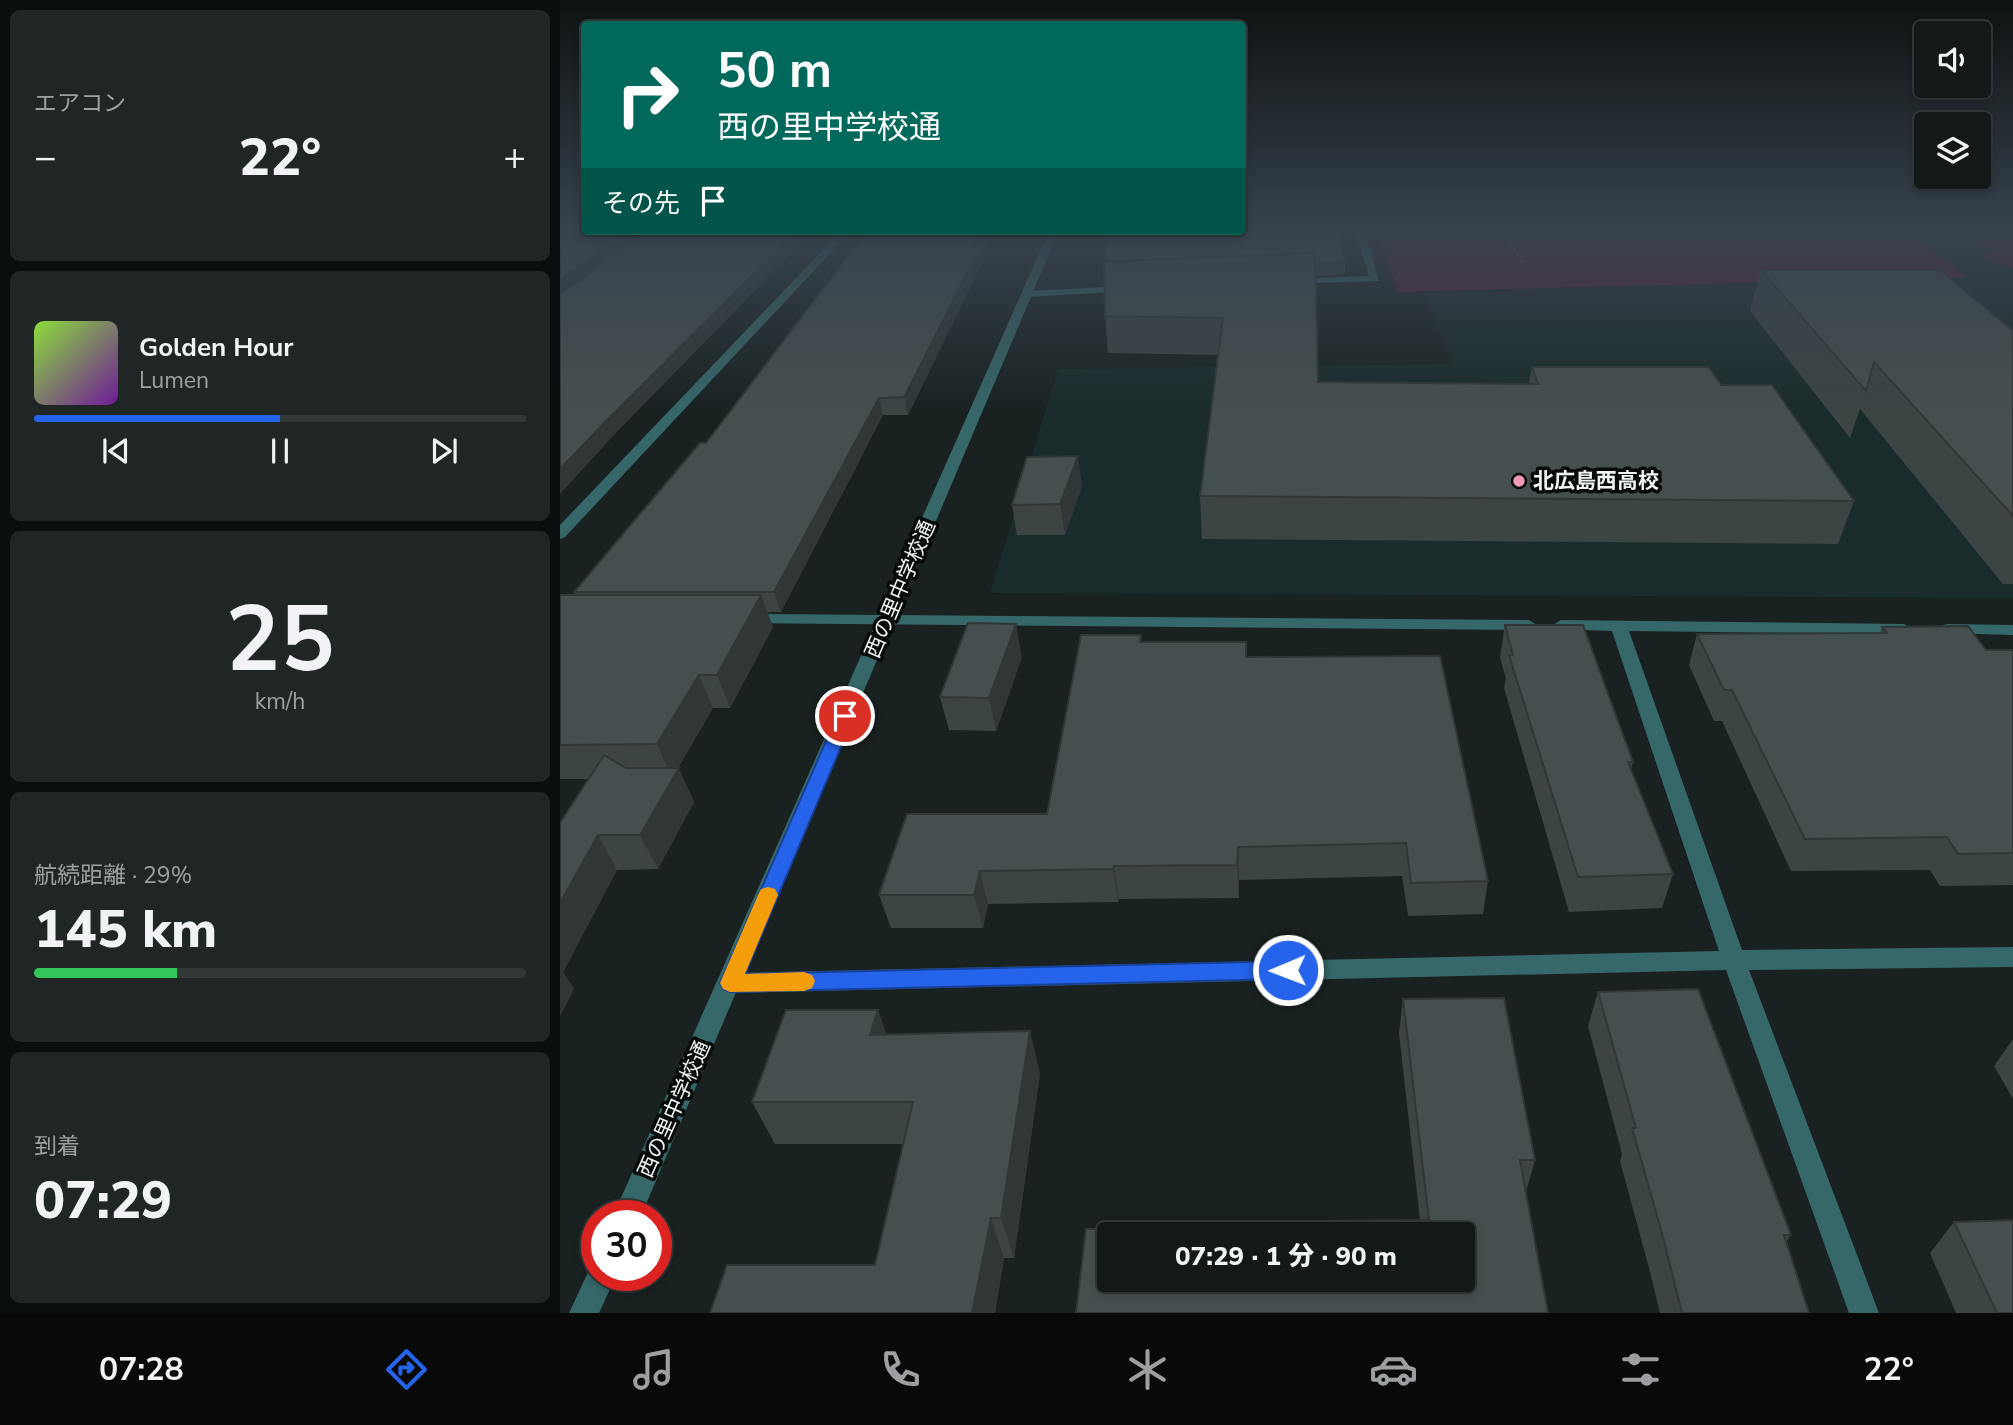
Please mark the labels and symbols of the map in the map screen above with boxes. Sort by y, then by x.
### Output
place label: 北広島西高校 [1533,467,1659,495]
marker: 北広島西高校 [1511,473,1527,489]
street label: 西の里中学校通 [858,516,942,662]
pin [815,686,875,746]
position arrow [1251,933,1325,1007]
street label: 西の里中学校通 [631,1036,717,1182]
speed limit sign: 30 [581,1200,672,1291]

